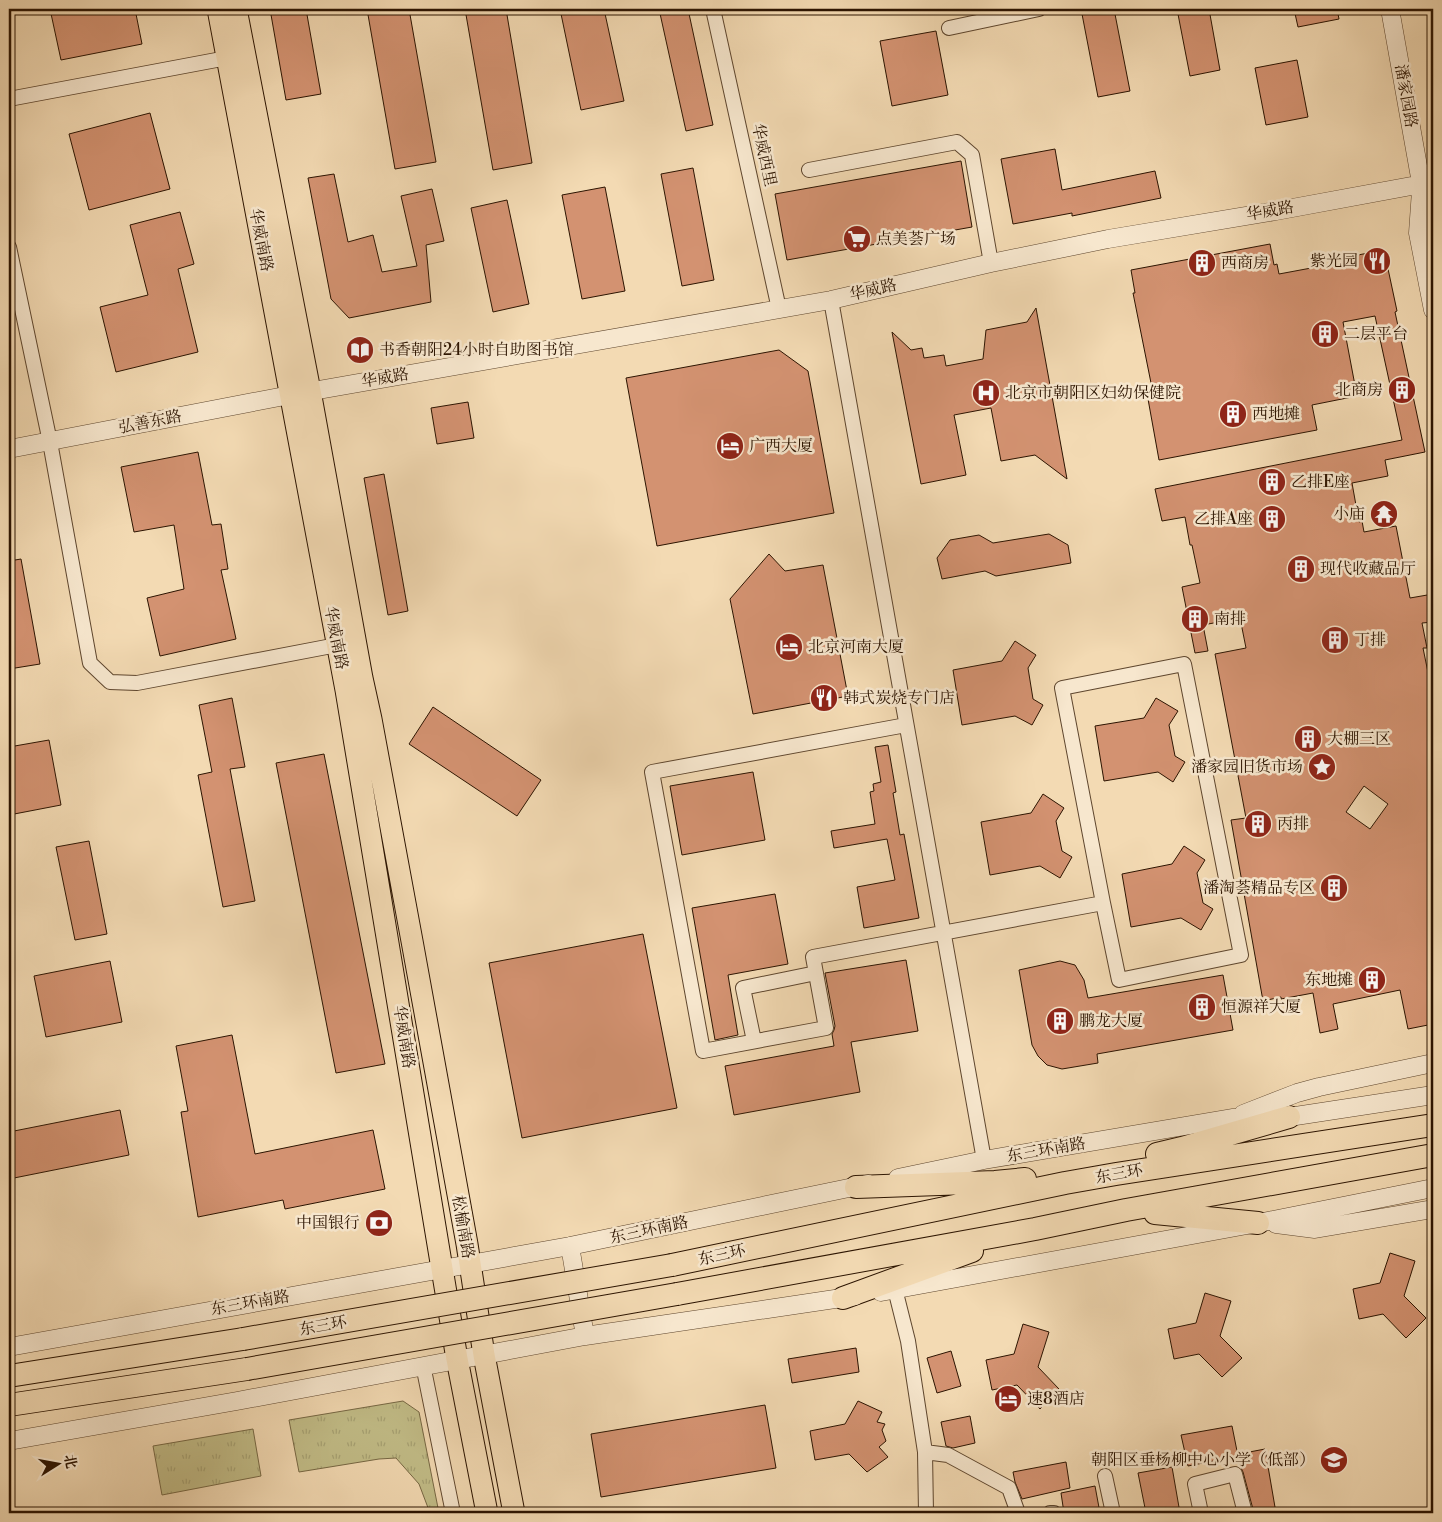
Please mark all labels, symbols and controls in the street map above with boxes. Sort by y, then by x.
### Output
street label: 潘家园路 [1391,63,1421,129]
street label: 华威西里 [748,122,780,188]
street label: 华威路 [1245,197,1295,225]
street label: 华威南路 [245,207,277,273]
supermarket icon: 点美荟广场 [842,224,872,254]
place label: 点美荟广场 [876,229,956,249]
restaurant icon: 紫光园 [1362,246,1392,276]
building icon: 西商房 [1187,248,1217,278]
place label: 紫光园 [1310,251,1358,271]
place label: 西商房 [1221,253,1269,273]
street label: 华威路 [847,275,899,305]
building icon: 二层平台 [1310,319,1340,349]
place label: 二层平台 [1344,324,1408,344]
library icon: 书香朝阳24小时自助图书馆 [345,335,375,365]
place label: 书香朝阳24小时自助图书馆 [379,340,574,360]
street label: 华威路 [360,364,410,392]
building icon: 北商房 [1387,375,1417,405]
hospital icon: 北京市朝阳区妇幼保健院 [971,378,1001,408]
place label: 北商房 [1335,380,1383,400]
place label: 北京市朝阳区妇幼保健院 [1005,383,1181,403]
building icon: 西地摊 [1218,399,1248,429]
place label: 西地摊 [1252,404,1300,424]
street label: 弘善东路 [117,406,183,438]
hotel icon: 广西大厦 [715,431,745,461]
place label: 广西大厦 [749,436,813,456]
building icon: 乙排E座 [1257,467,1287,497]
place label: 乙排E座 [1291,472,1350,492]
temple icon: 小庙 [1369,499,1399,529]
building icon: 乙排A座 [1257,504,1287,534]
place label: 小庙 [1333,504,1365,524]
place label: 乙排A座 [1194,509,1253,529]
building icon: 现代收藏品厅 [1286,554,1316,584]
place label: 现代收藏品厅 [1320,559,1416,579]
building icon: 南排 [1180,604,1210,634]
street label: 华威南路 [320,605,352,671]
place label: 南排 [1214,609,1246,629]
building icon: 丁排 [1320,625,1350,655]
place label: 丁排 [1354,630,1386,650]
hotel icon: 北京河南大厦 [774,632,804,662]
place label: 北京河南大厦 [808,637,904,657]
restaurant icon: 韩式炭烧专门店 [809,683,839,713]
place label: 韩式炭烧专门店 [843,688,955,708]
building icon: 大棚三区 [1293,724,1323,754]
place label: 大棚三区 [1327,729,1391,749]
place icon: 潘家园旧货市场 [1307,752,1337,782]
place label: 潘家园旧货市场 [1191,757,1303,777]
building icon: 丙排 [1243,809,1273,839]
place label: 丙排 [1277,814,1309,834]
building icon: 潘淘荟精品专区 [1319,873,1349,903]
place label: 潘淘荟精品专区 [1203,878,1315,898]
building icon: 东地摊 [1357,965,1387,995]
place label: 东地摊 [1305,970,1353,990]
building icon: 恒源祥大厦 [1187,992,1217,1022]
place label: 恒源祥大厦 [1221,997,1301,1017]
street label: 华威南路 [389,1004,419,1070]
building icon: 鹏龙大厦 [1045,1006,1075,1036]
place label: 鹏龙大厦 [1079,1011,1143,1031]
street label: 东三环南路 [1005,1133,1087,1167]
street label: 东三环 [1094,1160,1144,1188]
street label: 松榆南路 [448,1194,478,1260]
bank icon: 中国银行 [364,1208,394,1238]
street label: 东三环南路 [608,1212,690,1248]
place label: 中国银行 [296,1213,360,1233]
street label: 东三环 [696,1240,748,1270]
street label: 东三环南路 [209,1286,291,1320]
street label: 东三环 [298,1312,348,1340]
hotel icon: 速8酒店 [993,1384,1023,1414]
place label: 速8酒店 [1027,1389,1085,1409]
north arrow [32,1440,82,1490]
school or university icon: 朝阳区垂杨柳中心小学（低部） [1319,1445,1349,1475]
place label: 朝阳区垂杨柳中心小学（低部） [1091,1450,1315,1470]
text: 北 [60,1453,80,1470]

